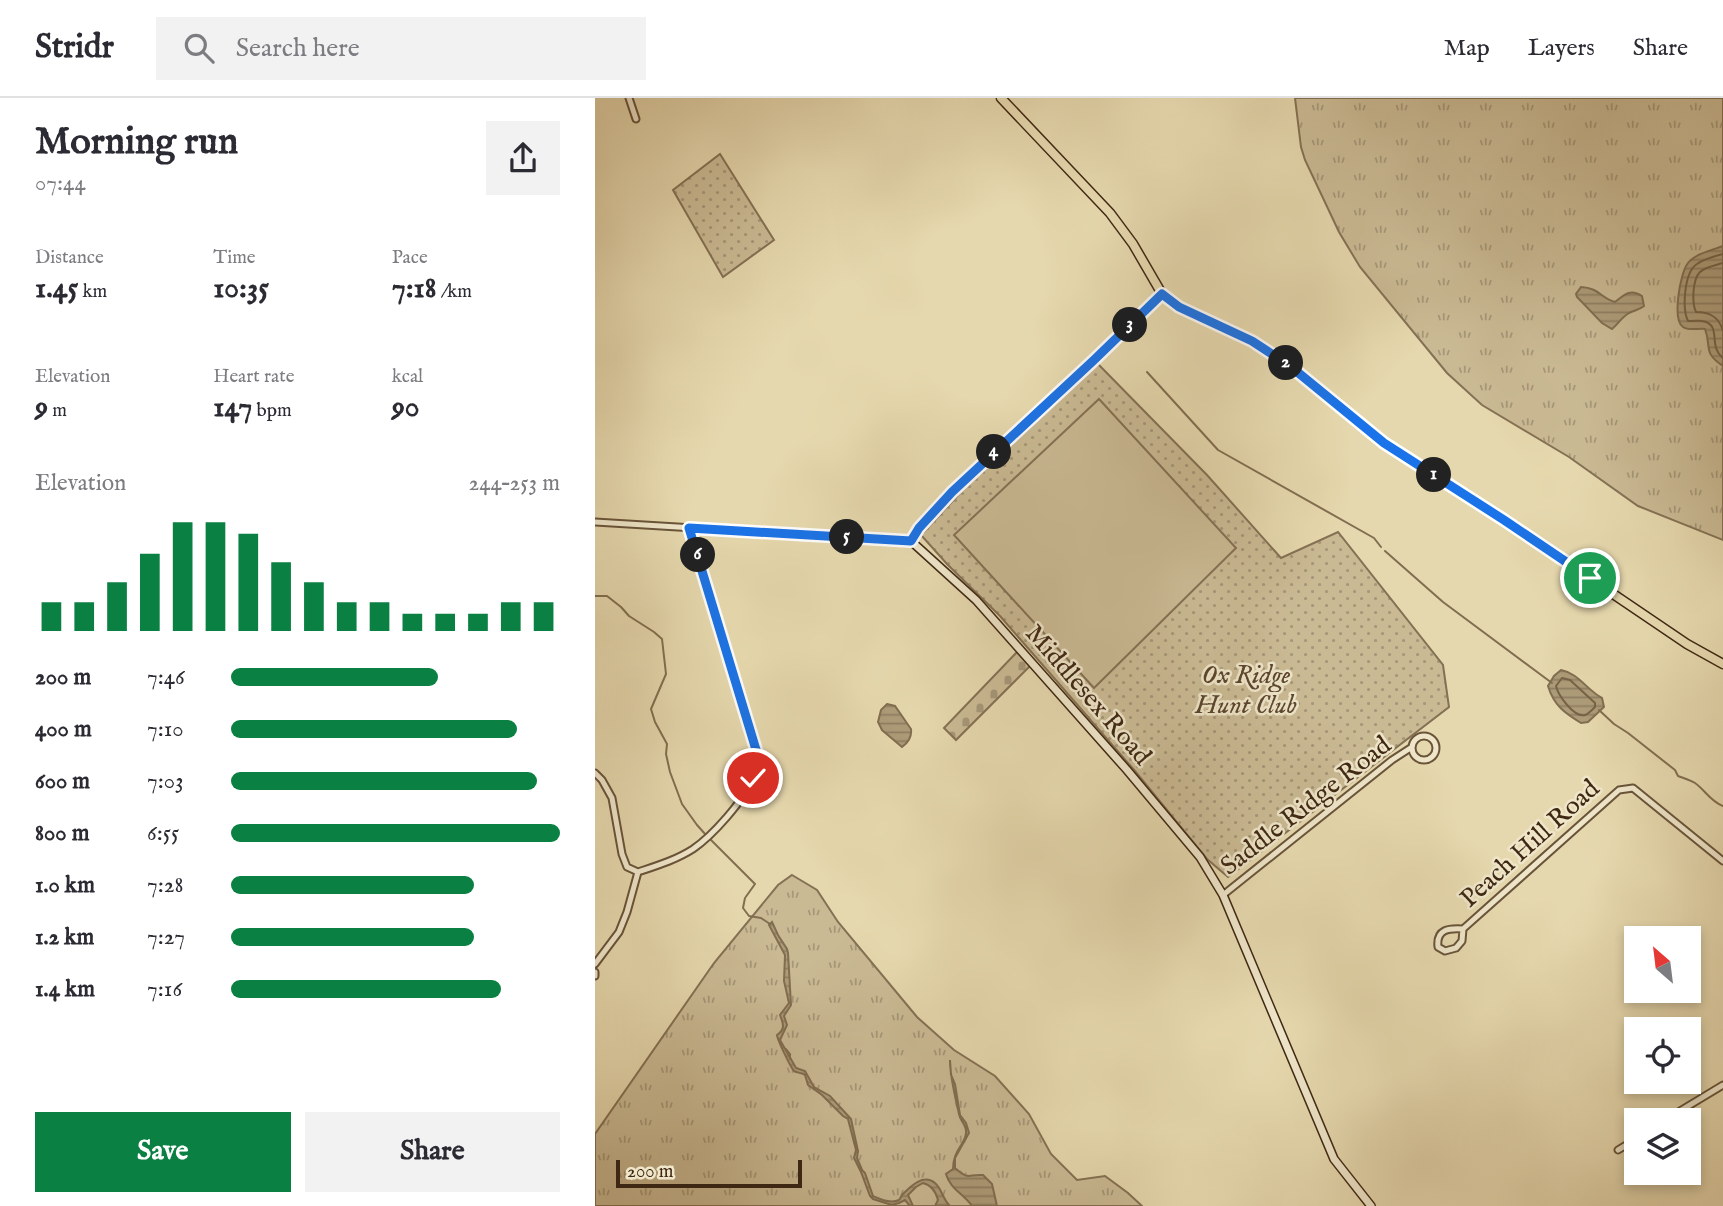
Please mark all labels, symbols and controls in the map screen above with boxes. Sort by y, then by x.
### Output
search box [156,17,646,80]
text: Stridr [35,27,114,69]
icon: search [180,29,218,67]
text: Search here [236,32,360,65]
text: Map [1444,33,1490,64]
text: Layers [1528,33,1595,64]
text: Share [1633,33,1688,64]
text: Morning run [35,119,238,167]
button: share [486,121,560,195]
text: 07:44 [35,169,86,198]
text: Distance [35,246,104,270]
text: Time [213,246,256,270]
text: Pace [392,246,428,270]
text: 1.45 [35,270,78,308]
text: 10:35 [213,270,269,308]
text: 7:18 [392,270,437,308]
text: km [78,280,107,304]
text: /km [437,280,472,304]
pin: 3 [1113,308,1147,342]
text: 3 [1126,312,1133,336]
pin: 2 [1269,345,1303,380]
text: 2 [1281,350,1290,374]
text: Elevation [35,365,110,389]
text: Heart rate [213,365,294,389]
text: kcal [392,365,423,389]
text: 9 [35,389,48,427]
text: 147 [213,389,252,427]
text: 90 [392,389,420,427]
text: m [48,399,67,423]
text: bpm [252,399,292,423]
pin: 4 [977,434,1011,470]
text: 4 [989,439,998,463]
pin: 1 [1417,458,1451,492]
text: 1 [1430,462,1437,486]
text: Elevation [35,469,126,498]
text: 244–253 m [469,469,560,498]
pin: 5 [829,520,865,555]
text: 5 [843,524,850,548]
pin: 6 [681,538,715,573]
text: 6 [693,542,702,566]
pin [1560,548,1620,608]
icon: arrive [1571,559,1609,597]
street label: Middlesex Road [1018,618,1158,772]
park label: Ox Ridge Hunt Club [1194,659,1297,722]
text: 200 m [35,663,91,692]
text: 7:46 [147,663,185,692]
text: 400 m [35,715,92,744]
text: 7:10 [147,715,184,744]
street label: Saddle Ridge Road [1214,729,1398,883]
pin [723,748,783,808]
icon: check [734,759,772,797]
text: 600 m [35,767,90,796]
text: 7:03 [147,767,184,796]
street label: Peach Hill Road [1453,773,1607,915]
text: 800 m [35,819,89,848]
text: 6:55 [147,819,179,848]
text: 1.0 km [35,871,95,900]
text: 7:28 [147,871,184,900]
text: 1.2 km [35,923,94,952]
text: 7:27 [147,923,185,952]
north arrow [1624,926,1701,1003]
map controls [1624,926,1701,1185]
text: 1.4 km [35,975,95,1004]
text: 7:16 [147,975,182,1004]
button: locate [1624,1017,1701,1094]
button: layers [1624,1108,1701,1185]
button: Save [35,1112,291,1192]
button: Share [305,1112,560,1192]
scale bar [616,1157,801,1189]
text: 200 m [627,1160,673,1184]

